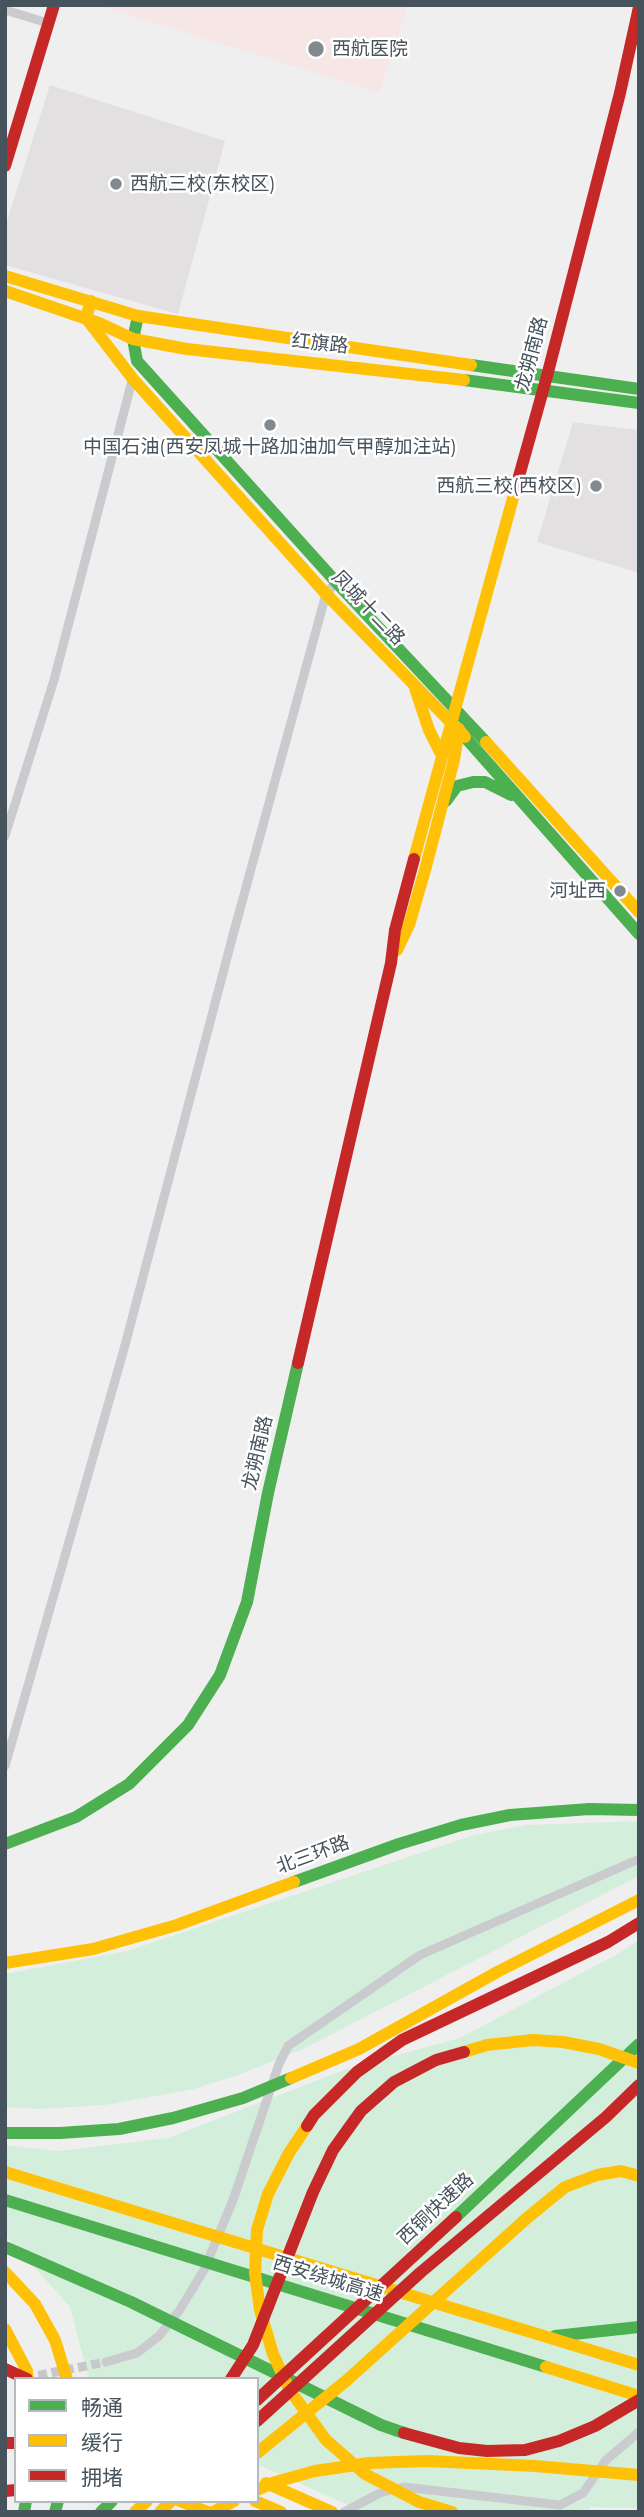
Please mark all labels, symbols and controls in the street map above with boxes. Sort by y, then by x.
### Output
place label: 西航医院 [332,38,408,60]
marker: 西航医院 [306,39,326,59]
place label: 西航三校(东校区) [130,173,276,195]
marker: 西航三校(东校区) [108,176,124,192]
street label: 龙朔南路 [511,314,553,394]
street label: 红旗路 [290,330,350,358]
marker: 中国石油(西安凤城十路加油加气甲醇加注站) [262,417,278,433]
place label: 中国石油(西安凤城十路加油加气甲醇加注站) [83,436,457,458]
place label: 西航三校(西校区) [436,475,582,497]
marker: 西航三校(西校区) [588,478,604,494]
street label: 凤城十二路 [327,566,409,650]
place label: 河址西 [549,880,606,902]
marker: 河址西 [612,883,628,899]
street label: 龙朔南路 [238,1413,278,1493]
street label: 北三环路 [273,1831,353,1879]
street label: 西铜快速路 [393,2168,479,2250]
street label: 西安绕城高速 [270,2251,386,2307]
legend [14,2377,259,2503]
text: 畅通 [81,2395,123,2420]
text: 缓行 [81,2430,123,2455]
text: 拥堵 [81,2465,123,2490]

